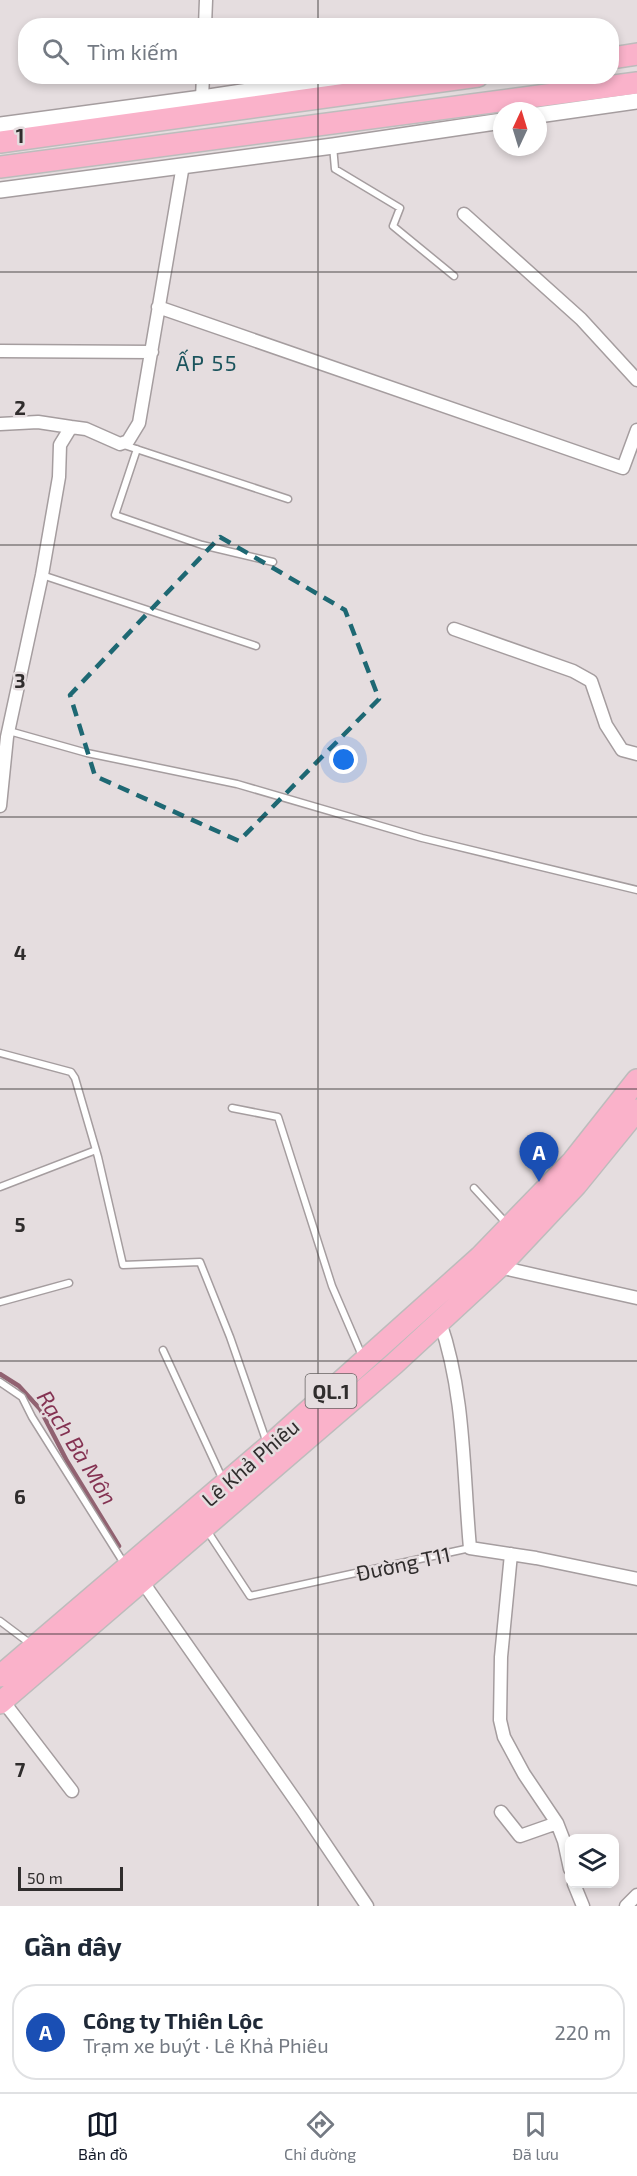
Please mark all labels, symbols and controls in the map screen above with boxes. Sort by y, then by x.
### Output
search box [18,18,619,84]
icon: search [39,35,72,68]
text: Tìm kiếm [87,38,178,64]
north arrow [493,102,547,156]
text: 1 [16,123,24,147]
district label: ẤP 55 [176,349,238,375]
text: 2 [14,395,26,419]
text: 3 [14,668,26,692]
your location [329,745,358,774]
text: 4 [14,940,27,964]
pin: A [520,1132,558,1182]
text: 5 [14,1212,26,1236]
road number: QL.1 [306,1374,356,1408]
water label: Rạch Bà Môn [33,1385,123,1509]
street label: Lê Khả Phiêu [196,1413,304,1511]
text: 6 [14,1484,26,1508]
street label: Đường T11 [354,1541,452,1585]
text: 7 [15,1757,26,1781]
map controls [565,1834,619,1888]
button: layers [565,1834,619,1888]
scale bar [18,1864,123,1892]
text: 50 m [27,1868,63,1887]
text: Gần đây [24,1930,122,1961]
text: Công ty Thiên Lộc [83,2007,263,2033]
text: A [39,2020,52,2044]
text: 220 m [554,2020,611,2044]
text: Trạm xe buýt · Lê Khả Phiêu [83,2033,329,2057]
tab: Bản đồ [78,2108,128,2163]
tab: Chỉ đường [284,2108,356,2163]
tab: Đã lưu [512,2108,559,2163]

